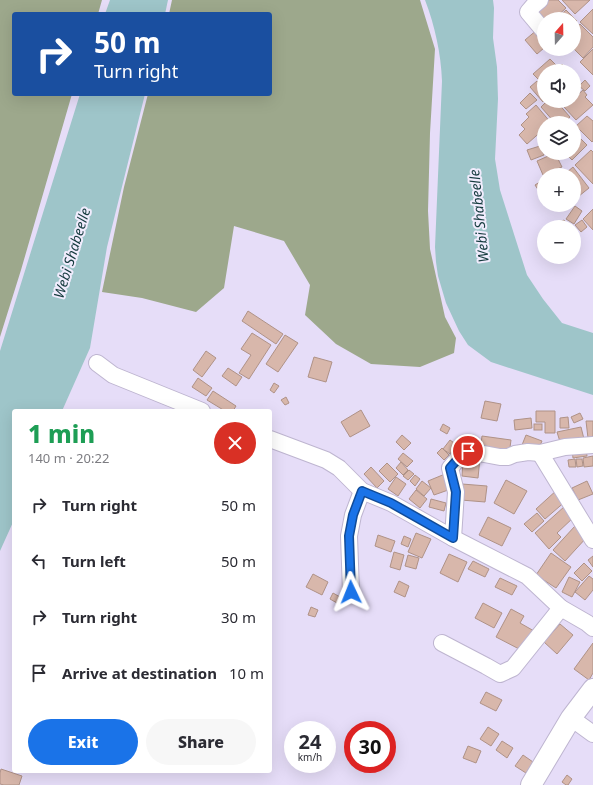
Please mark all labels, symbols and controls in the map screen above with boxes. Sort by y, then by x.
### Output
north arrow [537,12,581,56]
map controls [537,12,581,264]
text: 50 m [94,23,161,61]
icon: right [28,28,80,80]
text: Turn right [94,59,178,83]
button: sound [537,64,581,108]
button: layers [537,116,581,160]
button: + [537,168,581,212]
water label: Webi Shabeelle [464,169,493,264]
water label: Webi Shabeelle [49,205,94,300]
button: − [537,220,581,264]
text: 1 min [28,417,95,450]
button: close [214,422,256,464]
pin [451,434,485,468]
icon: arrive [457,440,479,462]
text: 140 m · 20:22 [28,449,109,467]
icon: right [28,494,50,516]
text: Turn right [62,495,137,515]
text: 50 m [221,495,256,515]
icon: left [28,550,50,572]
text: Turn left [62,551,126,571]
text: 50 m [221,551,256,571]
position arrow [330,571,372,613]
icon: right [28,606,50,628]
text: Turn right [62,607,137,627]
text: 30 m [221,607,256,627]
icon: arrive [28,662,50,684]
text: Arrive at destination [62,663,217,683]
text: 10 m [229,663,264,683]
button: Exit [28,719,138,765]
button: Share [146,719,256,765]
speed limit sign: 30 [344,721,396,773]
text: 24 [299,728,321,755]
text: km/h [298,750,322,764]

